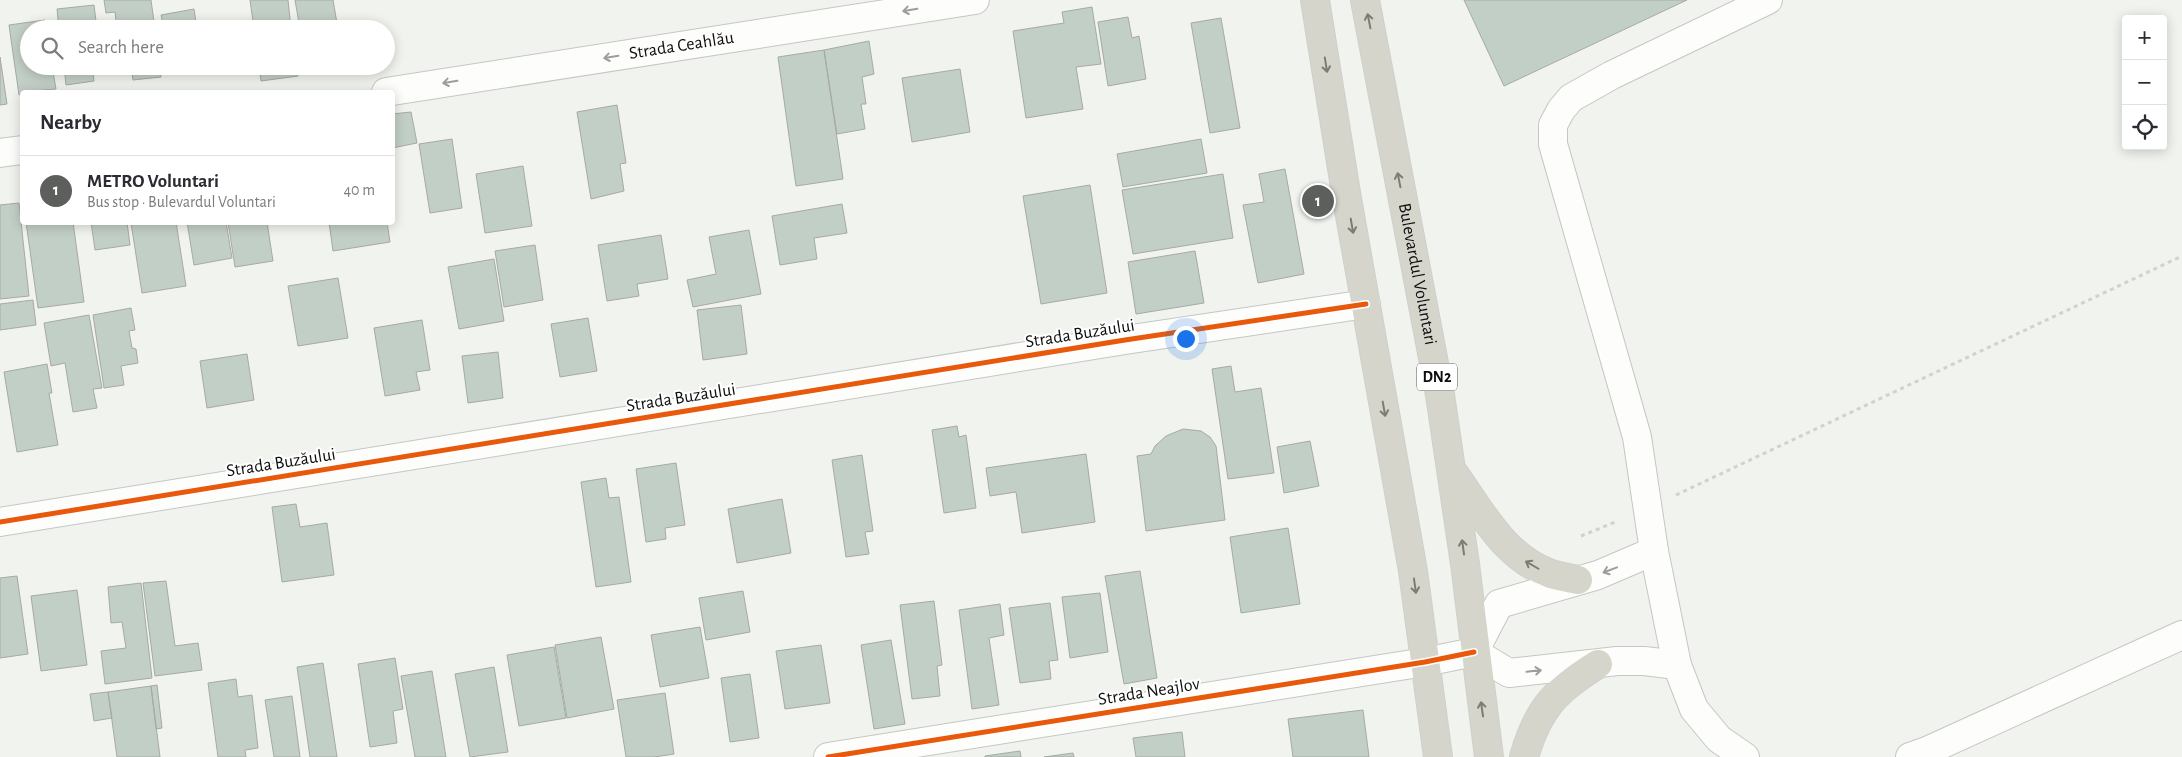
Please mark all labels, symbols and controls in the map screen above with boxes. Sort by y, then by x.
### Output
one-way arrow [902,6,918,16]
one-way arrow [1364,13,1373,29]
map controls [2122,15,2167,150]
button: + [2122,15,2167,60]
search box [20,20,395,75]
street label: Strada Ceahlău [628,29,735,63]
icon: search [38,34,66,62]
text: Search here [78,38,164,57]
one-way arrow [603,53,619,63]
one-way arrow [1321,57,1331,73]
button: − [2122,60,2167,105]
one-way arrow [443,78,459,88]
button: locate [2122,105,2167,150]
text: Nearby [40,112,101,133]
text: METRO Voluntari [87,172,219,191]
one-way arrow [1394,173,1404,189]
text: 1 [53,182,59,198]
text: 40 m [343,182,375,198]
pin: 1 [1302,182,1334,220]
text: Bus stop · Bulevardul Voluntari [87,194,276,210]
street label: Bulevardul Voluntari [1395,202,1439,346]
one-way arrow [1348,217,1358,233]
street label: Strada Buzăului [1024,316,1136,352]
your location [1173,326,1199,352]
road number: DN2 [1417,364,1457,391]
street label: Strada Buzăului [625,380,737,416]
one-way arrow [1380,400,1390,416]
street label: Strada Buzăului [225,445,337,481]
one-way arrow [1458,540,1468,556]
one-way arrow [1526,559,1540,569]
one-way arrow [1602,567,1617,576]
one-way arrow [1410,578,1420,594]
one-way arrow [1526,666,1542,676]
street label: Strada Neajlov [1097,675,1202,709]
one-way arrow [1477,701,1487,717]

